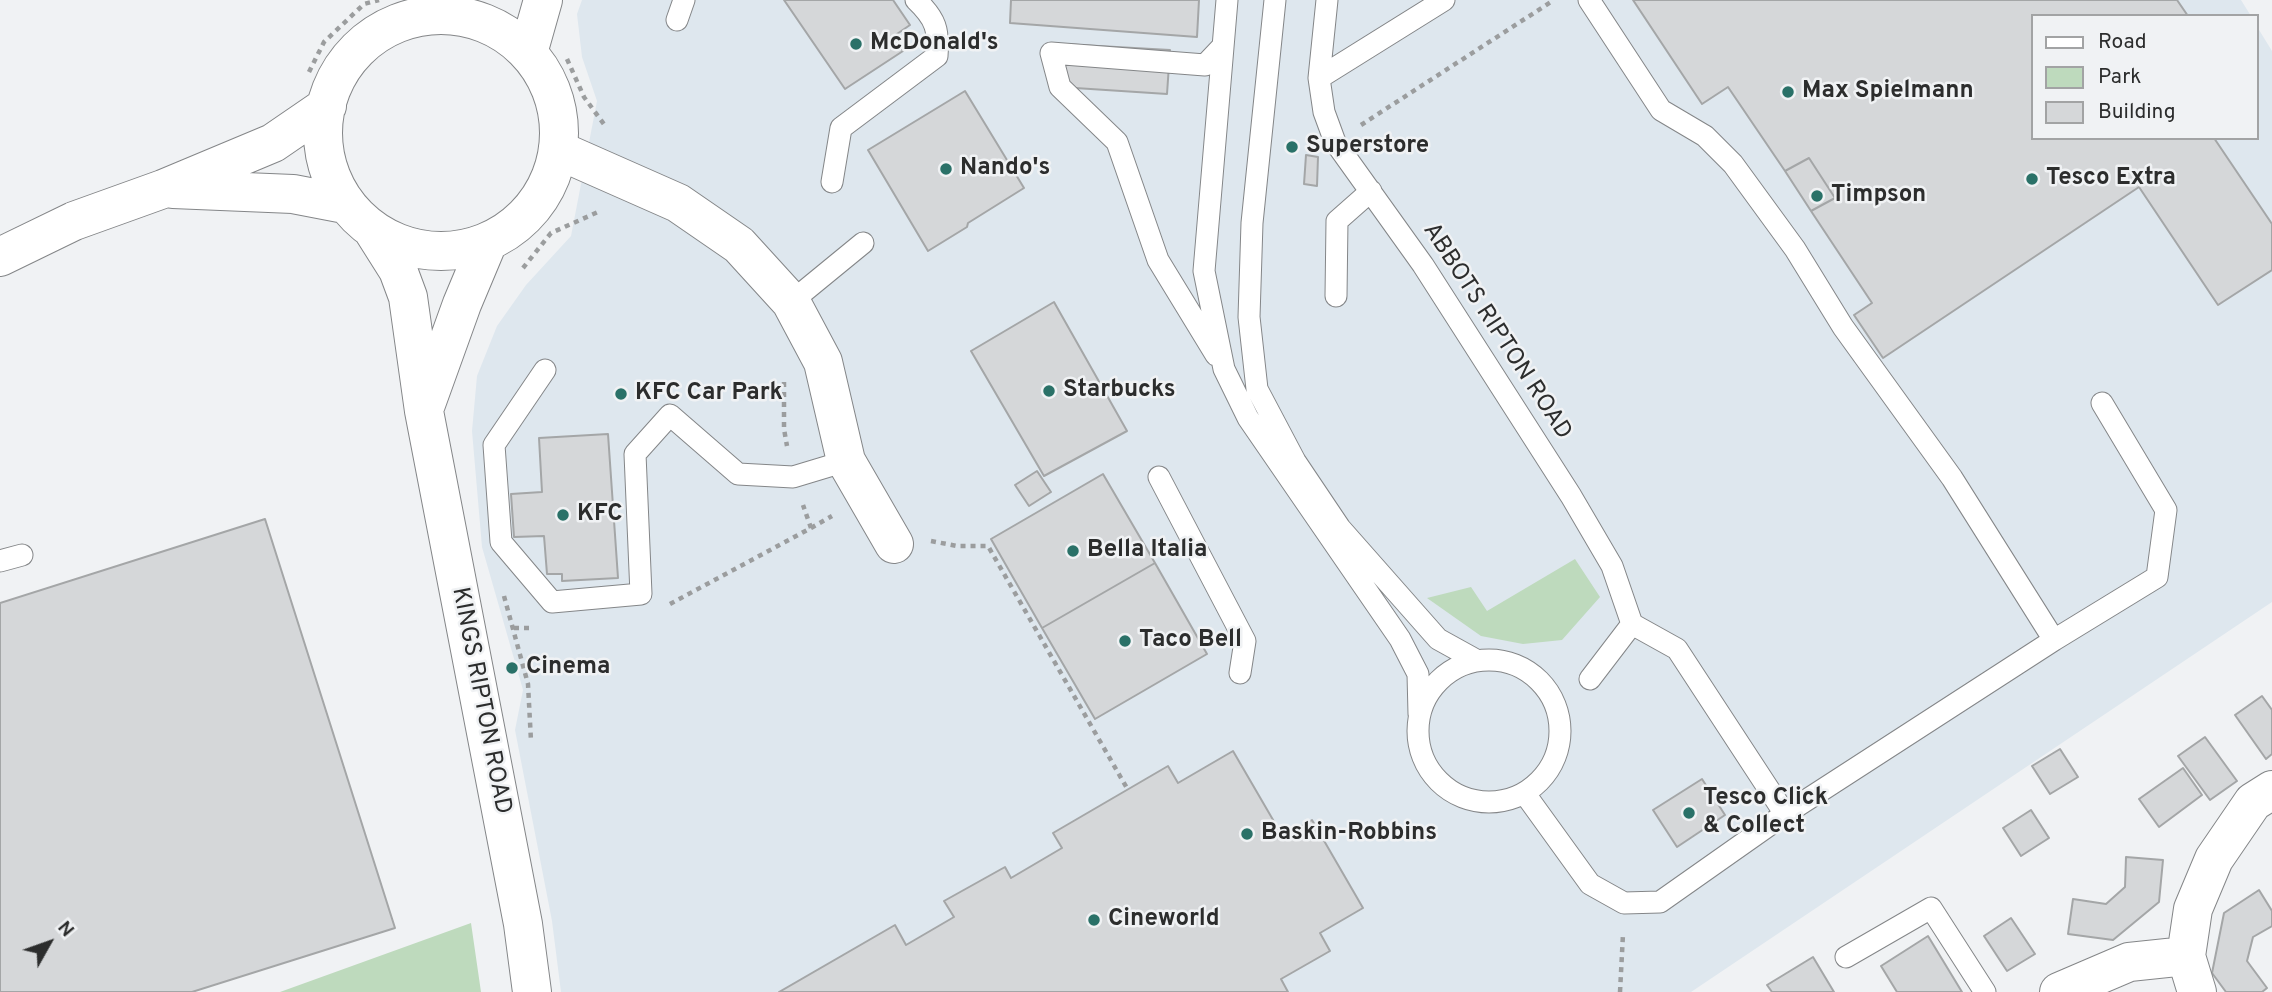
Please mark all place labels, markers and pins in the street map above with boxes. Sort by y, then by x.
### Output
place label: McDonald's [870,30,999,58]
marker: McDonald's [848,36,864,52]
place label: Max Spielmann [1802,78,1974,106]
marker: Max Spielmann [1780,84,1796,100]
place label: Superstore [1306,133,1429,161]
marker: Superstore [1284,139,1300,155]
place label: Nando's [960,155,1050,183]
marker: Nando's [938,161,954,177]
place label: Tesco Extra [2046,165,2176,193]
marker: Tesco Extra [2024,171,2040,187]
place label: Timpson [1831,182,1926,210]
marker: Timpson [1809,188,1825,204]
place label: Starbucks [1063,377,1176,405]
place label: KFC Car Park [635,380,783,408]
marker: Starbucks [1041,383,1057,399]
marker: KFC Car Park [613,386,629,402]
place label: KFC [577,501,623,529]
marker: KFC [555,507,571,523]
place label: Bella Italia [1087,537,1207,565]
marker: Bella Italia [1065,543,1081,559]
place label: Taco Bell [1139,627,1242,655]
marker: Taco Bell [1117,633,1133,649]
place label: Cinema [526,654,610,682]
marker: Cinema [504,660,520,676]
place label: Tesco Click & Collect [1703,785,1828,841]
marker: Tesco Click & Collect [1681,805,1697,821]
place label: Baskin-Robbins [1261,820,1437,848]
marker: Baskin-Robbins [1239,826,1255,842]
place label: Cineworld [1108,906,1220,934]
marker: Cineworld [1086,912,1102,928]

